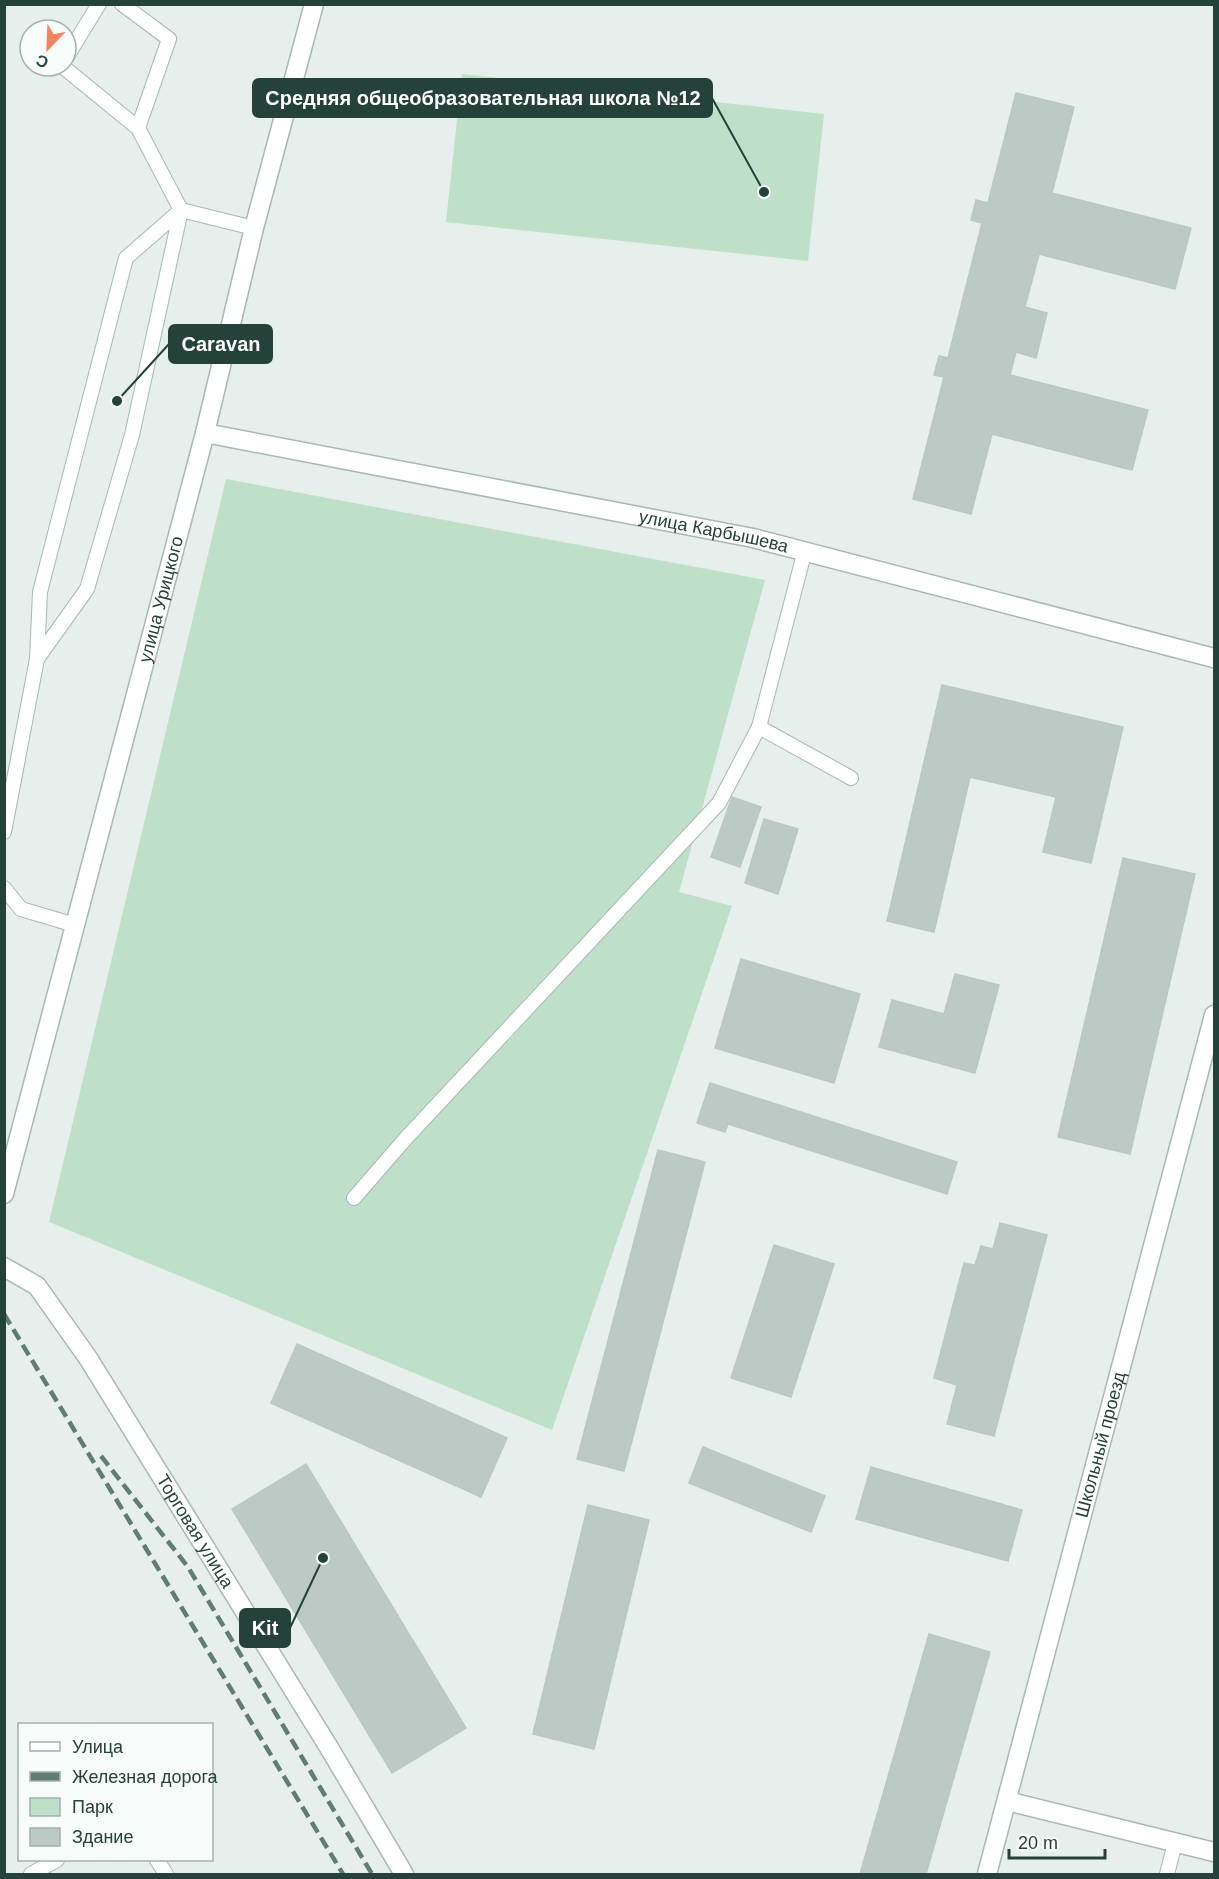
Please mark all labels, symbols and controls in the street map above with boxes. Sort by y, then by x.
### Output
north arrow [18,18,78,78]
text: С [33,51,51,71]
callout: Средняя общеобразовательная школа №12 [253,79,712,117]
text: Средняя общеобразовательная школа №12 [265,87,701,109]
callout: Caravan [169,325,272,363]
text: Caravan [182,333,260,355]
street label: улица Карбышева [637,506,791,557]
street label: улица Урицкого [135,534,187,665]
street label: Школьный проезд [1072,1369,1129,1520]
street label: Торговая улица [153,1471,238,1592]
callout: Kit [240,1609,290,1647]
text: Kit [252,1617,279,1639]
legend [18,1723,213,1861]
text: Улица [72,1737,124,1757]
text: Железная дорога [72,1767,219,1787]
text: Парк [72,1797,113,1817]
scale bar [1009,1822,1105,1860]
text: Здание [72,1827,133,1847]
text: 20 m [1018,1833,1058,1853]

